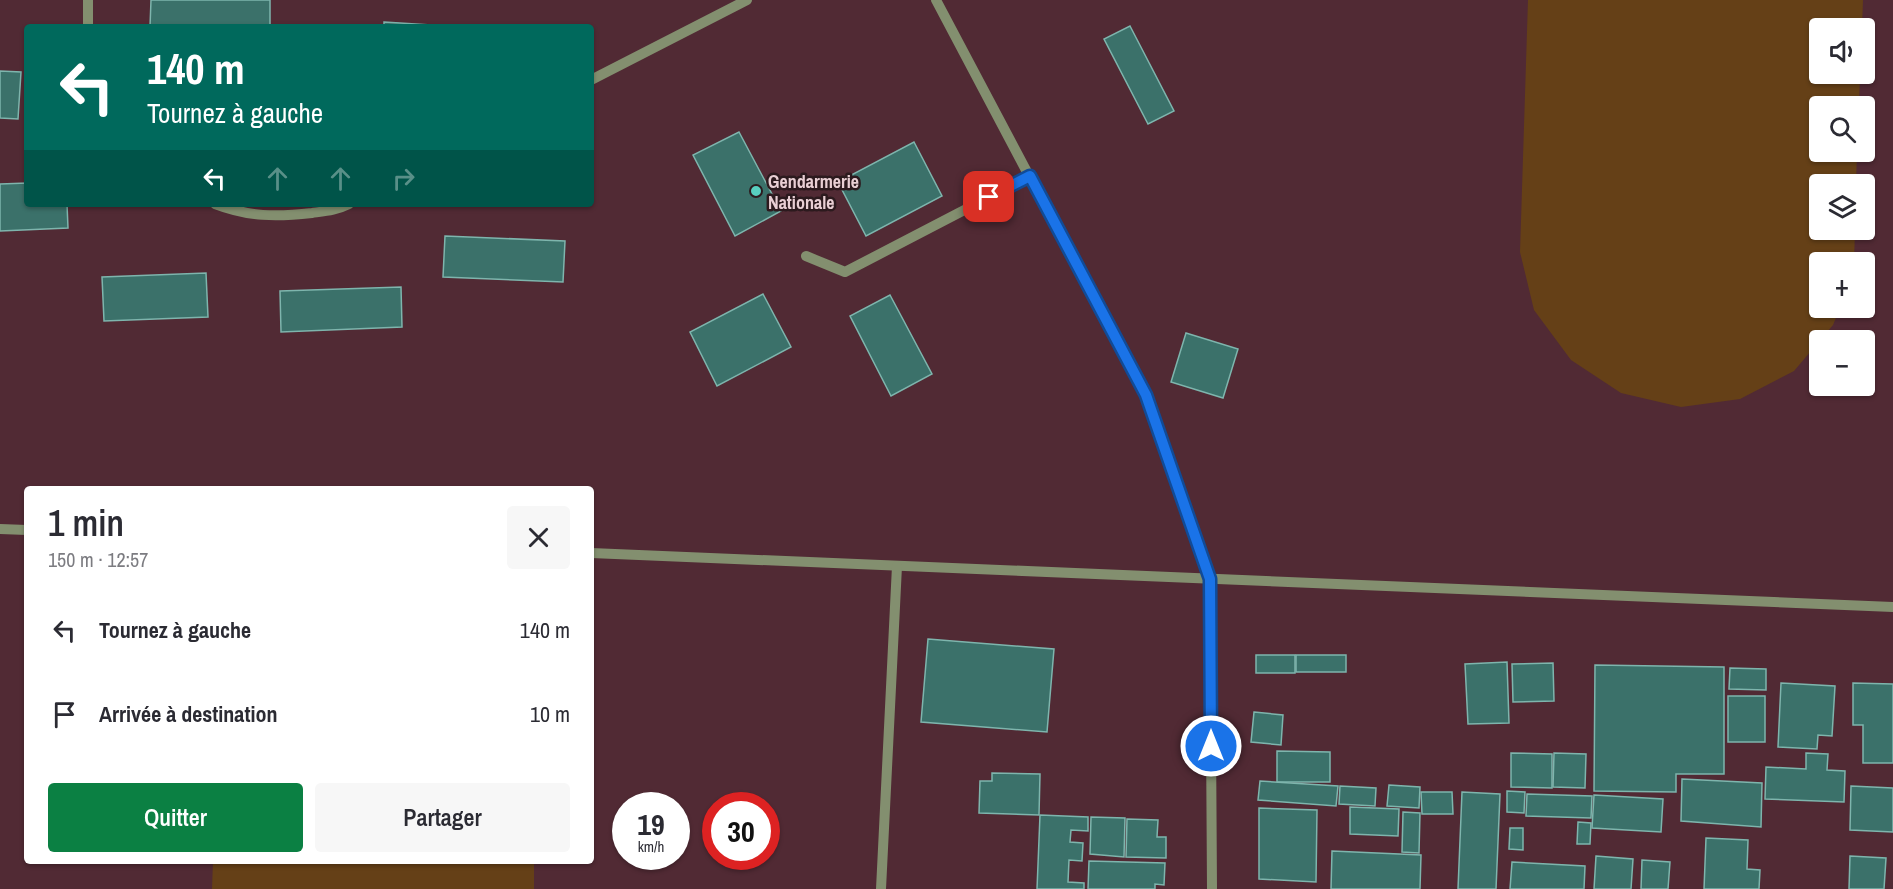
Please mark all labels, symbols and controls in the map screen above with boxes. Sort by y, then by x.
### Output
map controls [1809,18,1875,396]
button: sound [1809,18,1875,84]
text: 140 m [147,41,245,97]
icon: left [48,48,126,126]
text: Tournez à gauche [147,95,323,131]
button: search [1809,96,1875,162]
icon: left [198,162,231,195]
icon: ahead [261,162,294,195]
icon: ahead [324,162,357,195]
icon: right [387,162,420,195]
place label: Gendarmerie Nationale [768,169,859,215]
pin [963,171,1014,222]
button: layers [1809,174,1875,240]
icon: arrive [972,180,1005,213]
marker: Gendarmerie Nationale [749,184,763,198]
button: + [1809,252,1875,318]
button: − [1809,330,1875,396]
text: 1 min [48,499,124,547]
button: close [507,506,570,569]
text: 150 m · 12:57 [48,546,148,573]
icon: left [48,614,81,647]
text: Tournez à gauche [99,615,251,645]
text: 140 m [520,615,570,645]
icon: arrive [48,698,81,731]
text: Arrivée à destination [99,699,277,729]
text: 10 m [530,699,570,729]
position arrow [1179,714,1243,778]
button: Quitter [48,783,303,852]
button: Partager [315,783,570,852]
speed limit sign: 30 [702,792,780,870]
text: 19 [637,804,665,844]
text: km/h [638,836,664,857]

